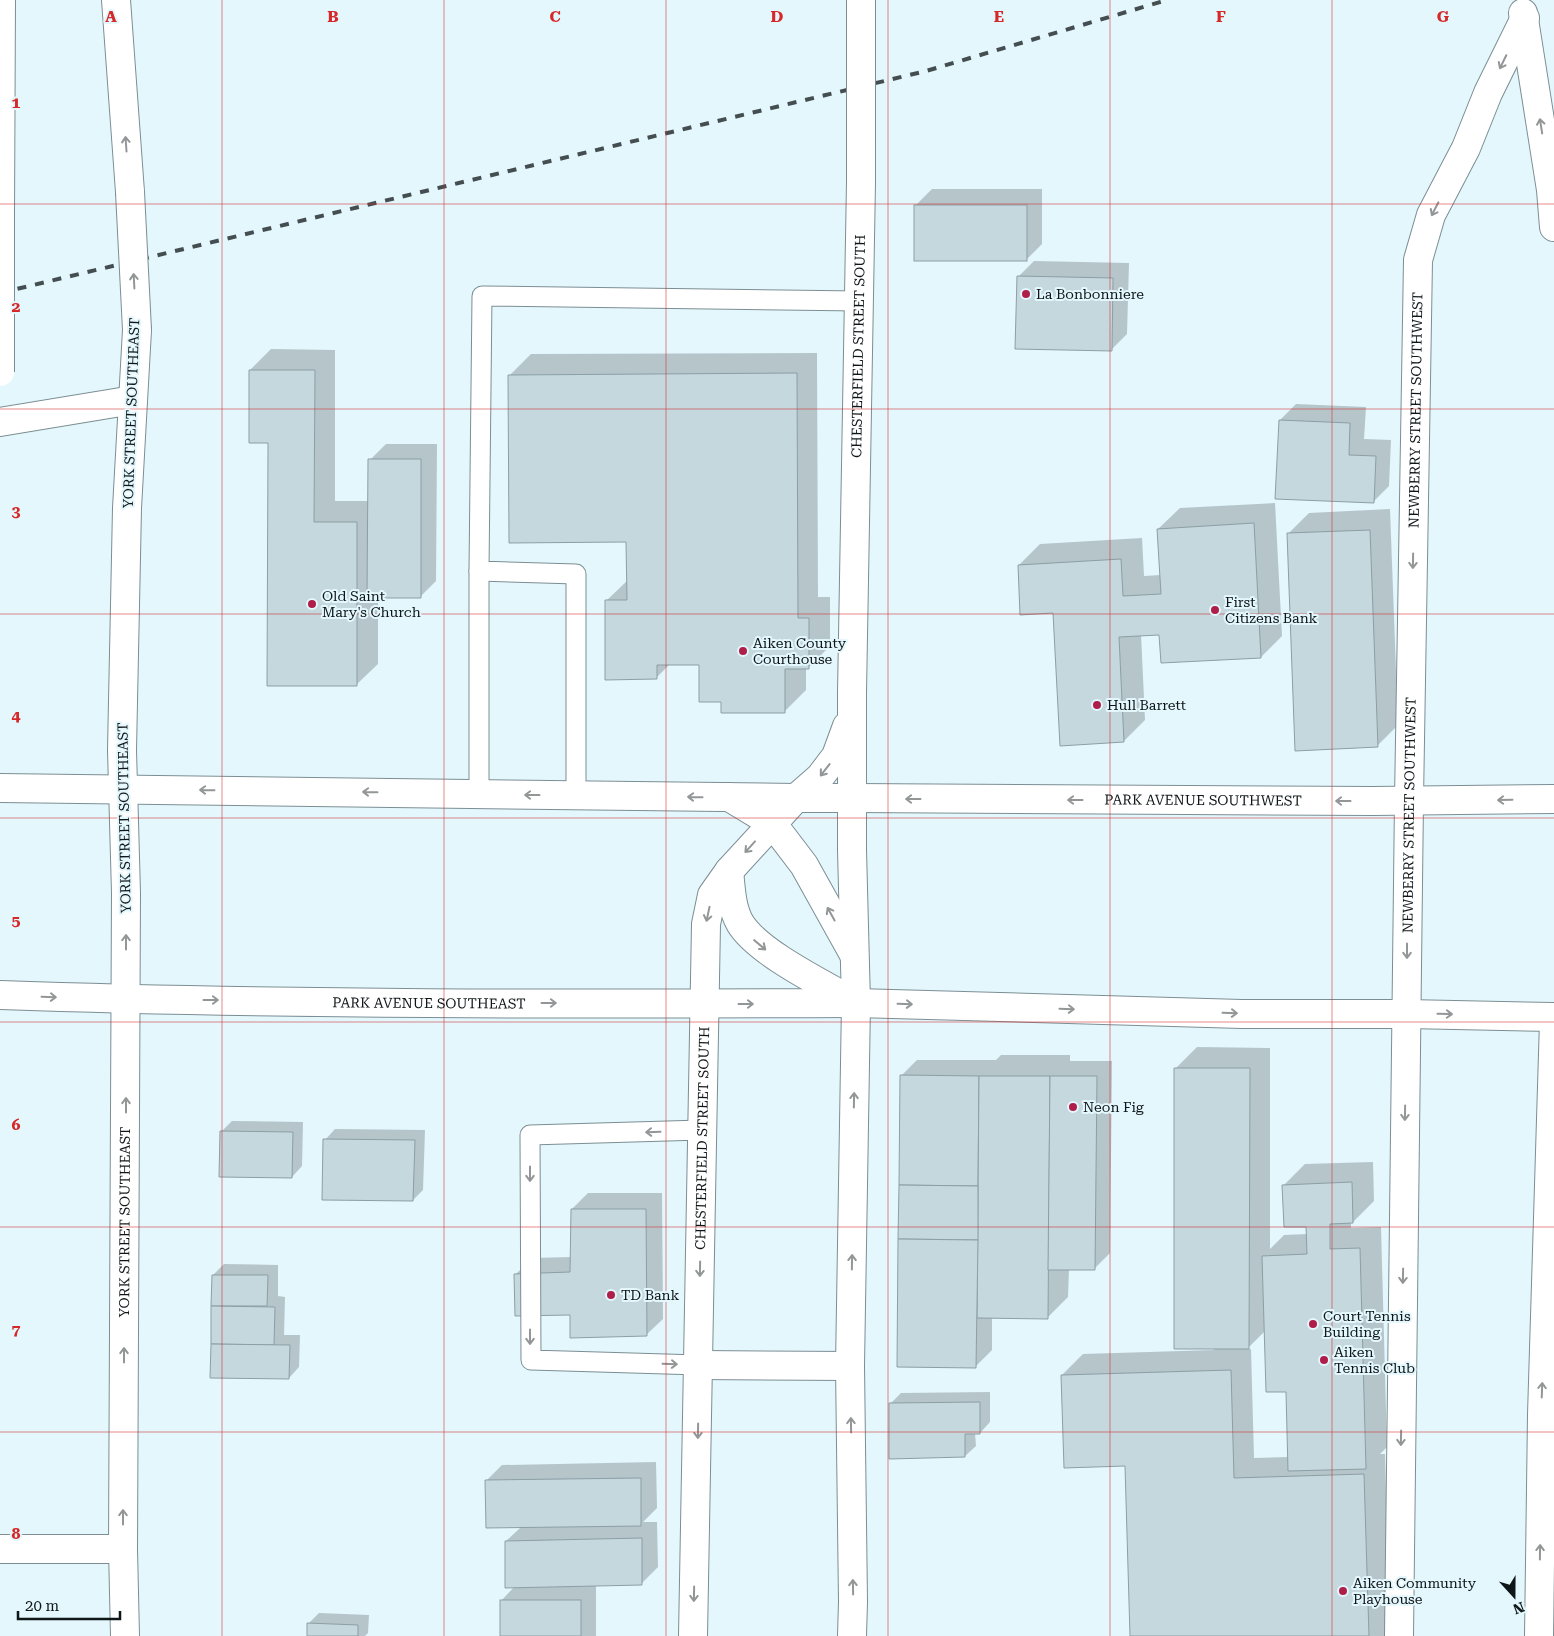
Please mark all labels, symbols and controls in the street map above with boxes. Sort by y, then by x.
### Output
text: A [105,7,117,26]
text: B [327,7,339,26]
text: C [549,7,561,26]
text: D [771,7,784,26]
text: E [994,7,1004,26]
text: F [1216,7,1226,26]
text: G [1437,7,1450,26]
one-way arrow [1498,54,1507,69]
text: 1 [12,93,21,112]
one-way arrow [1536,118,1546,134]
one-way arrow [122,136,131,152]
one-way arrow [1430,201,1439,216]
street label: CHESTERFIELD STREET SOUTH [848,234,868,458]
one-way arrow [130,273,139,289]
place label: La Bonbonniere [1036,286,1144,302]
marker: La Bonbonniere [1020,288,1032,300]
street label: NEWBERRY STREET SOUTHWEST [1406,292,1425,528]
text: 2 [12,297,21,316]
street label: YORK STREET SOUTHEAST [120,317,142,509]
text: 3 [12,502,21,521]
one-way arrow [1408,552,1418,569]
place label: Old Saint Mary's Church [322,588,421,620]
place label: First Citizens Bank [1225,594,1318,626]
marker: Old Saint Mary's Church [306,598,318,610]
marker: First Citizens Bank [1209,604,1221,616]
place label: Aiken County Courthouse [753,635,847,667]
marker: Aiken County Courthouse [737,645,749,657]
place label: Hull Barrett [1107,697,1186,713]
street label: NEWBERRY STREET SOUTHWEST [1399,697,1419,933]
marker: Hull Barrett [1091,699,1103,711]
text: 4 [12,706,21,725]
street label: YORK STREET SOUTHEAST [114,722,134,914]
one-way arrow [819,763,830,776]
one-way arrow [199,785,215,794]
one-way arrow [362,788,378,797]
one-way arrow [524,790,540,800]
street label: PARK AVENUE SOUTHWEST [1104,791,1302,809]
one-way arrow [687,792,703,801]
one-way arrow [905,794,922,804]
one-way arrow [1068,795,1084,805]
one-way arrow [1498,795,1514,804]
one-way arrow [1335,796,1352,806]
one-way arrow [744,840,756,853]
one-way arrow [703,905,712,921]
one-way arrow [826,907,836,922]
text: 5 [12,911,21,930]
one-way arrow [121,935,131,951]
one-way arrow [753,939,766,950]
one-way arrow [1402,942,1412,959]
one-way arrow [40,992,56,1002]
street label: PARK AVENUE SOUTHEAST [332,994,526,1012]
one-way arrow [202,995,219,1005]
one-way arrow [540,998,556,1008]
one-way arrow [738,999,754,1009]
one-way arrow [896,999,913,1009]
one-way arrow [1059,1004,1075,1013]
one-way arrow [1222,1009,1238,1018]
one-way arrow [1437,1010,1453,1019]
street label: CHESTERFIELD STREET SOUTH [692,1026,712,1250]
one-way arrow [850,1092,859,1108]
one-way arrow [121,1097,131,1114]
place label: Neon Fig [1083,1099,1144,1115]
marker: Neon Fig [1067,1101,1079,1113]
one-way arrow [1400,1105,1410,1121]
text: 6 [12,1115,21,1134]
street label: YORK STREET SOUTHEAST [116,1126,133,1318]
one-way arrow [646,1127,662,1137]
one-way arrow [525,1166,535,1182]
one-way arrow [847,1255,857,1271]
one-way arrow [695,1260,705,1276]
one-way arrow [1398,1268,1408,1284]
place label: TD Bank [621,1287,679,1303]
marker: TD Bank [605,1289,617,1301]
place label: Court Tennis Building [1323,1308,1411,1340]
marker: Court Tennis Building [1307,1318,1319,1330]
text: 7 [12,1320,21,1339]
one-way arrow [526,1329,535,1345]
place label: Aiken Tennis Club [1334,1344,1415,1376]
one-way arrow [119,1347,129,1364]
marker: Aiken Tennis Club [1318,1354,1330,1366]
one-way arrow [662,1359,678,1369]
one-way arrow [1538,1382,1547,1398]
one-way arrow [846,1417,856,1434]
one-way arrow [693,1423,702,1439]
one-way arrow [1396,1430,1406,1446]
one-way arrow [118,1510,128,1526]
text: 8 [12,1524,21,1543]
one-way arrow [1535,1545,1545,1561]
north arrow [1489,1571,1539,1621]
place label: Aiken Community Playhouse [1353,1575,1477,1607]
one-way arrow [848,1580,858,1596]
one-way arrow [689,1585,699,1601]
marker: Aiken Community Playhouse [1337,1585,1349,1597]
scale bar [18,1588,120,1620]
text: 20 m [25,1597,60,1615]
text: N [1511,1599,1527,1618]

